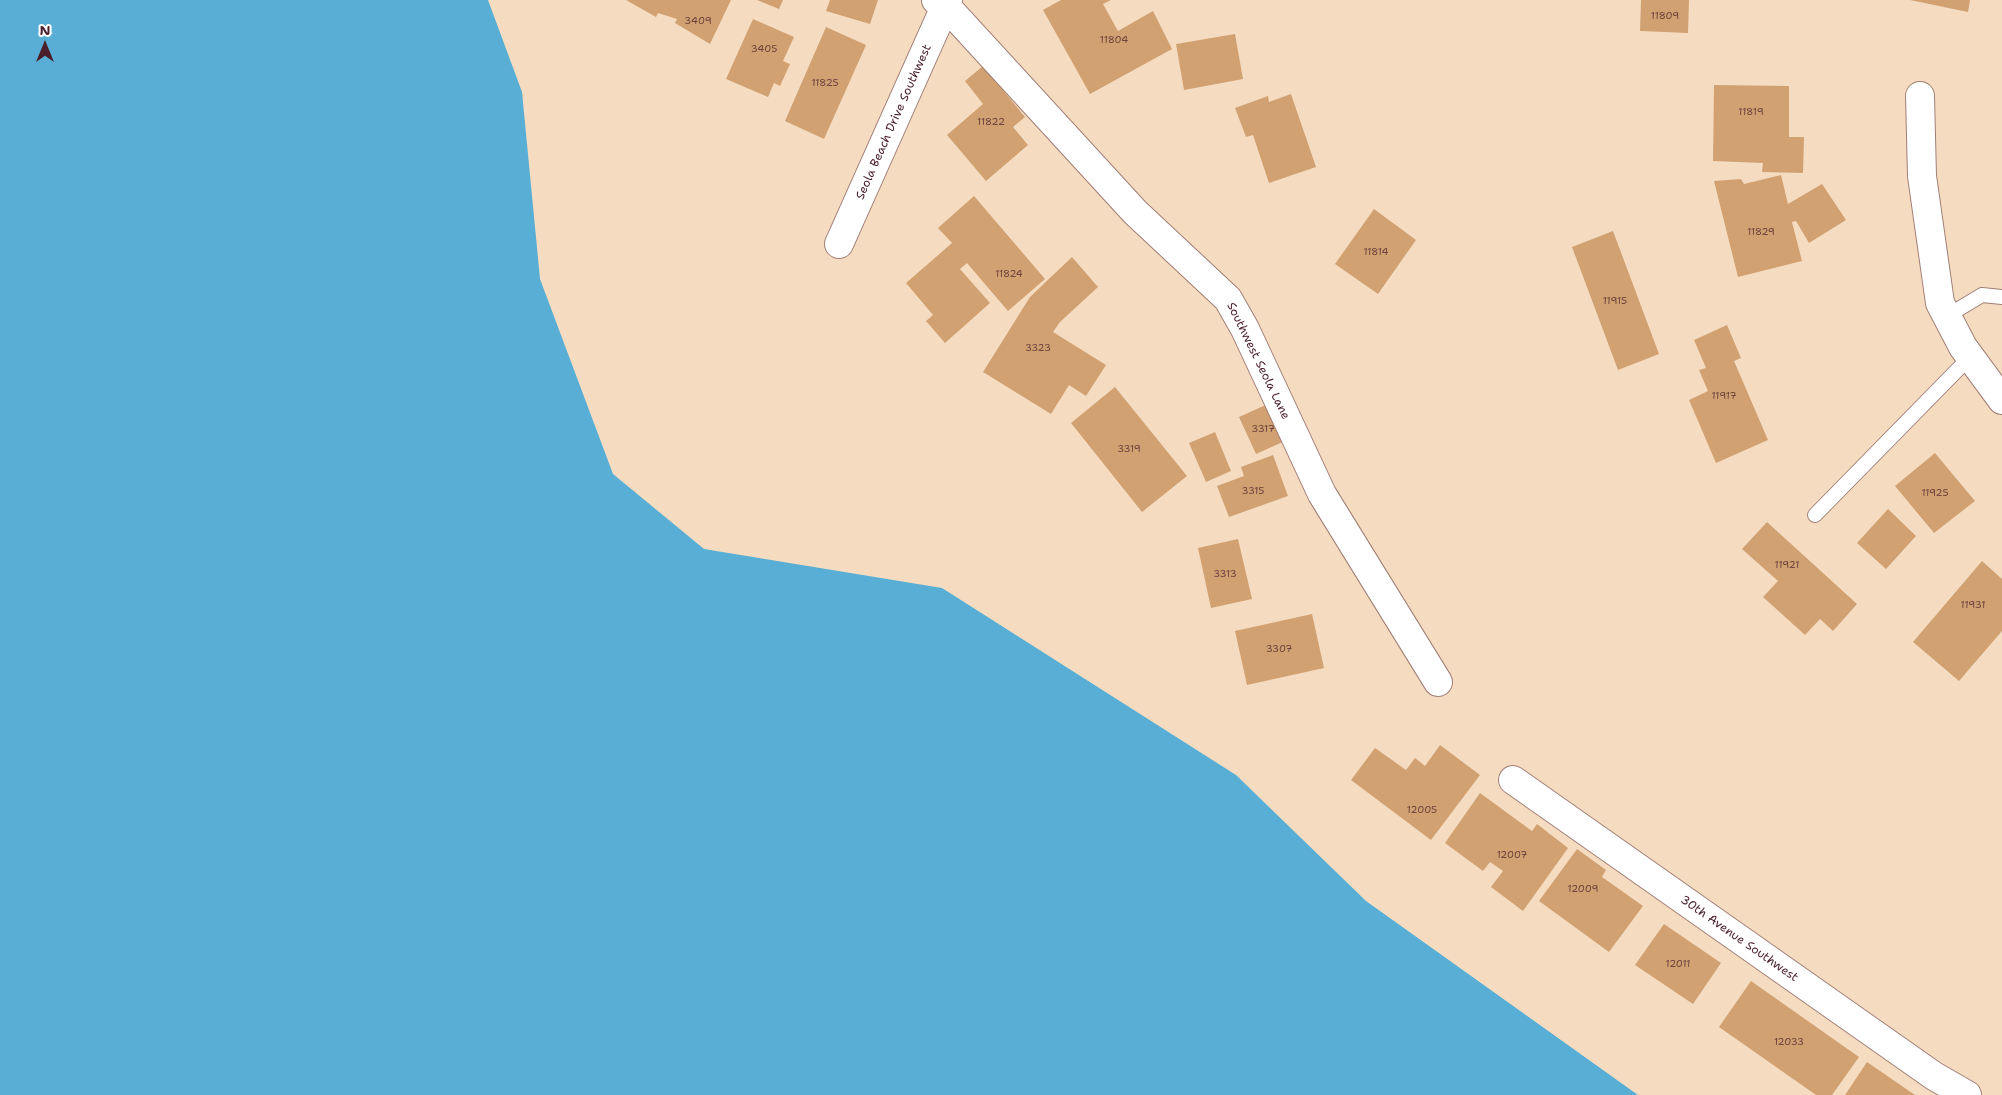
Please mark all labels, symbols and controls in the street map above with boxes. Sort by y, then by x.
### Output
house number: 11809 [1651,10,1679,22]
house number: 3409 [684,15,712,27]
north arrow [20,20,70,70]
text: N [39,21,51,39]
house number: 11804 [1100,34,1128,46]
street label: Seola Beach Drive Southwest [853,42,935,202]
house number: 3405 [751,43,777,55]
house number: 11825 [811,77,839,89]
house number: 11819 [1738,106,1764,118]
house number: 11822 [977,116,1005,128]
house number: 11829 [1747,226,1775,238]
house number: 11814 [1363,246,1389,258]
house number: 11824 [995,268,1023,280]
house number: 11915 [1603,295,1627,307]
street label: Southwest Seola Lane [1223,300,1293,422]
house number: 3323 [1025,342,1051,354]
house number: 11917 [1712,390,1736,402]
house number: 3317 [1251,423,1275,435]
house number: 3319 [1117,443,1141,455]
house number: 3315 [1241,485,1265,497]
house number: 11925 [1921,487,1949,499]
house number: 11921 [1775,559,1799,571]
house number: 3313 [1213,568,1237,580]
house number: 11931 [1961,599,1985,611]
house number: 3307 [1266,643,1292,655]
house number: 12005 [1407,804,1437,816]
house number: 12007 [1497,849,1527,861]
house number: 12009 [1568,883,1598,895]
street label: 30th Avenue Southwest [1677,893,1801,985]
house number: 12011 [1665,958,1691,970]
house number: 12033 [1774,1036,1804,1048]

